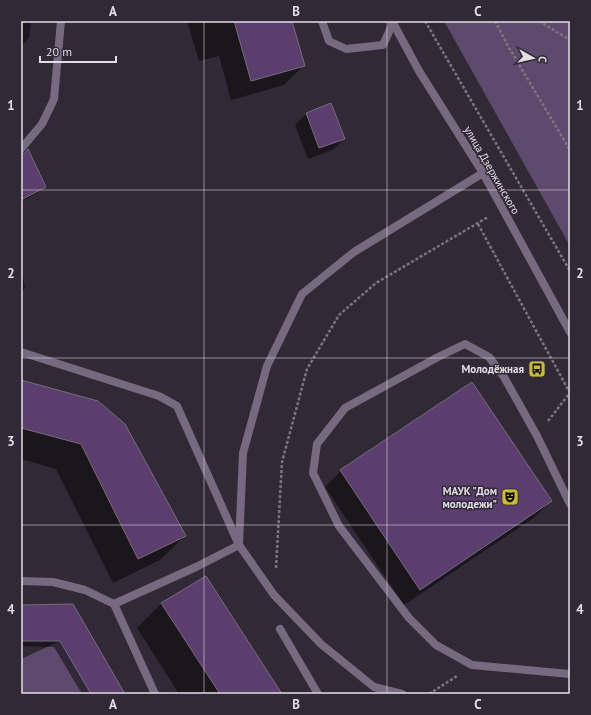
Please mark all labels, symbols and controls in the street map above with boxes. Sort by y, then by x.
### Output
text: A [109,3,117,20]
text: B [292,3,300,20]
text: C [474,3,482,20]
scale bar [40,38,116,64]
north arrow [513,38,553,78]
text: 20 m [46,44,72,59]
text: С [536,55,550,63]
text: 1 [7,97,15,114]
text: 1 [576,97,584,114]
street label: улица Дзержинского [461,124,523,217]
text: 2 [7,265,15,282]
text: 2 [576,265,584,282]
bus stop icon: Молодёжная [527,359,547,379]
place label: Молодёжная [461,362,524,376]
text: 3 [7,433,15,450]
text: 3 [576,433,584,450]
place label: МАУК "Дом молодежи" [442,484,497,511]
theatre icon: МАУК "Дом молодежи" [500,487,520,507]
text: 4 [7,601,15,618]
text: 4 [576,601,584,618]
text: A [109,696,117,713]
text: B [292,696,300,713]
text: C [474,696,482,713]

